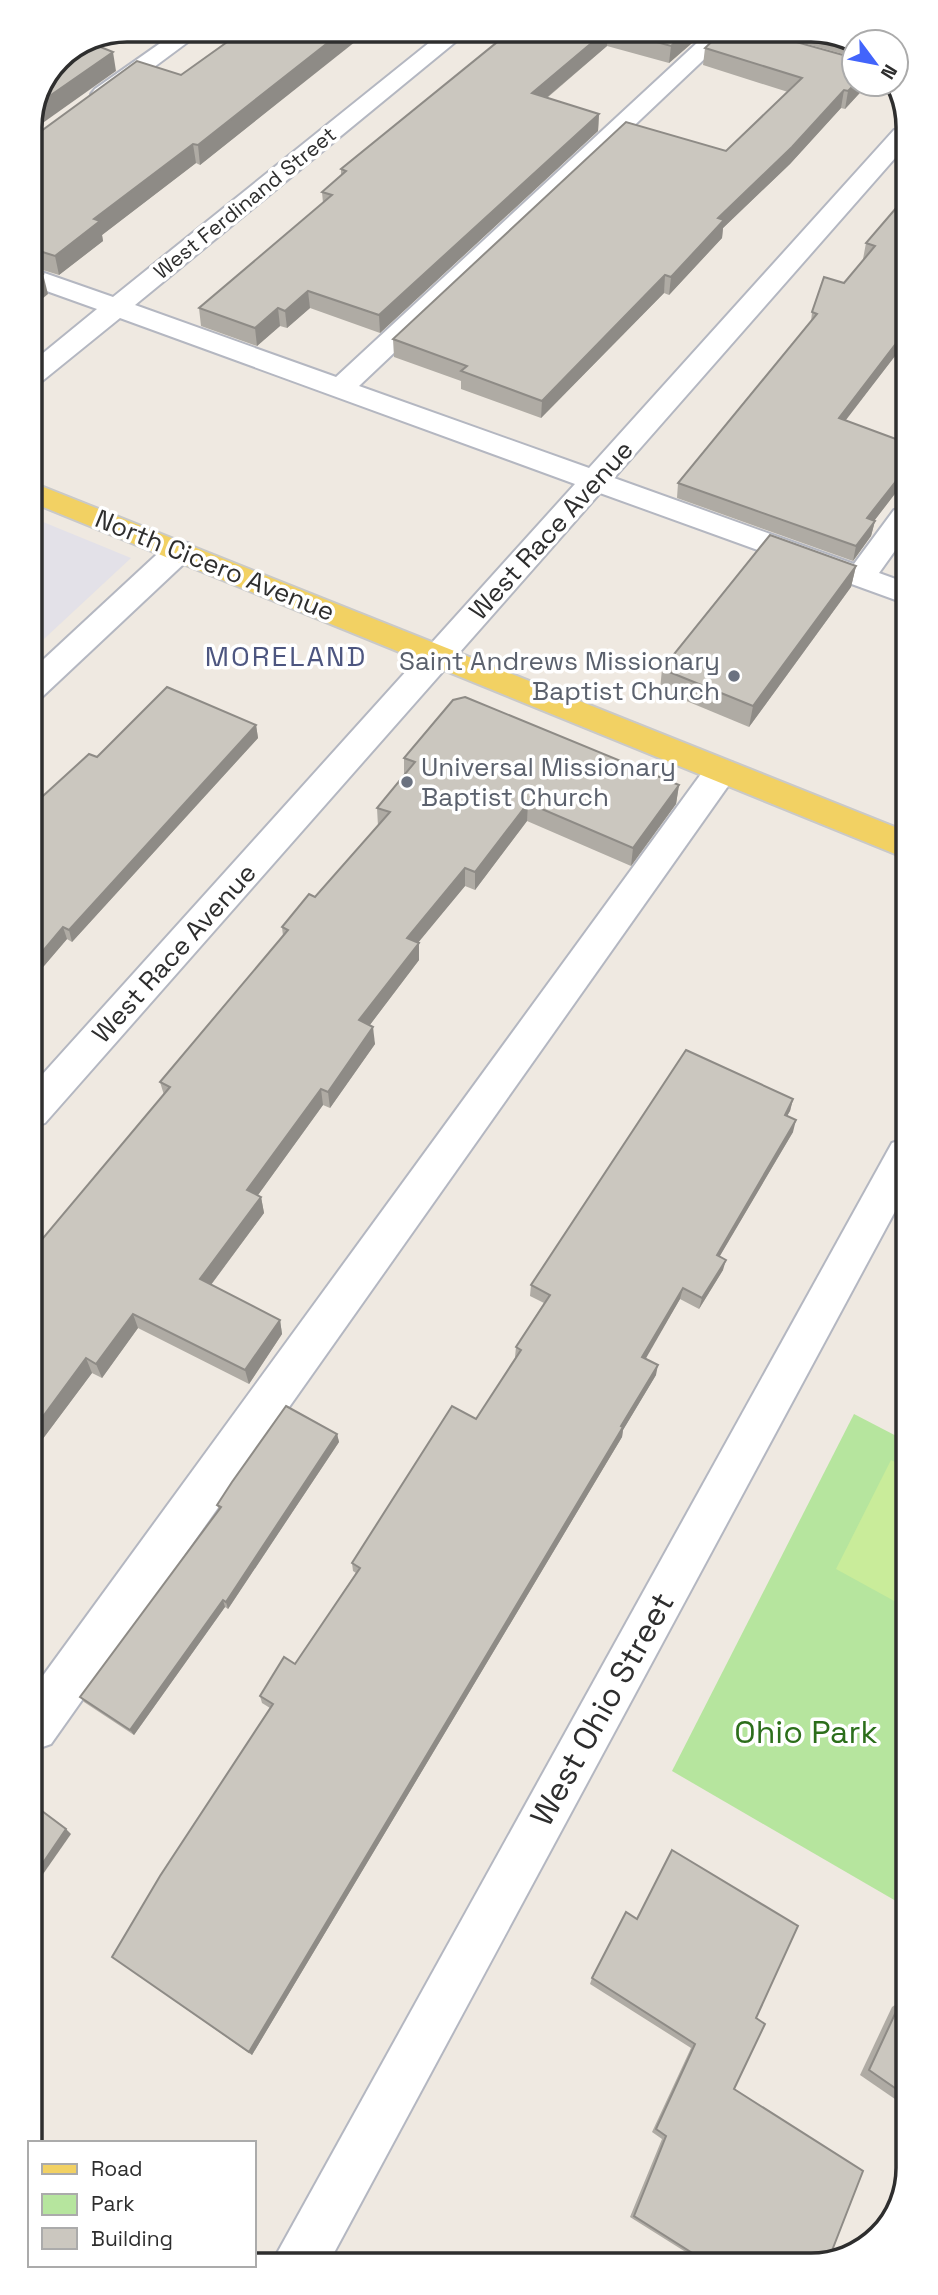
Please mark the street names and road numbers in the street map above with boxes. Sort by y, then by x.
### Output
street label: West Ferdinand Street [148,121,341,285]
street label: West Race Avenue [461,433,641,627]
street label: North Cicero Avenue [90,501,340,629]
street label: West Race Avenue [84,856,264,1050]
street label: West Ohio Street [521,1585,683,1833]

